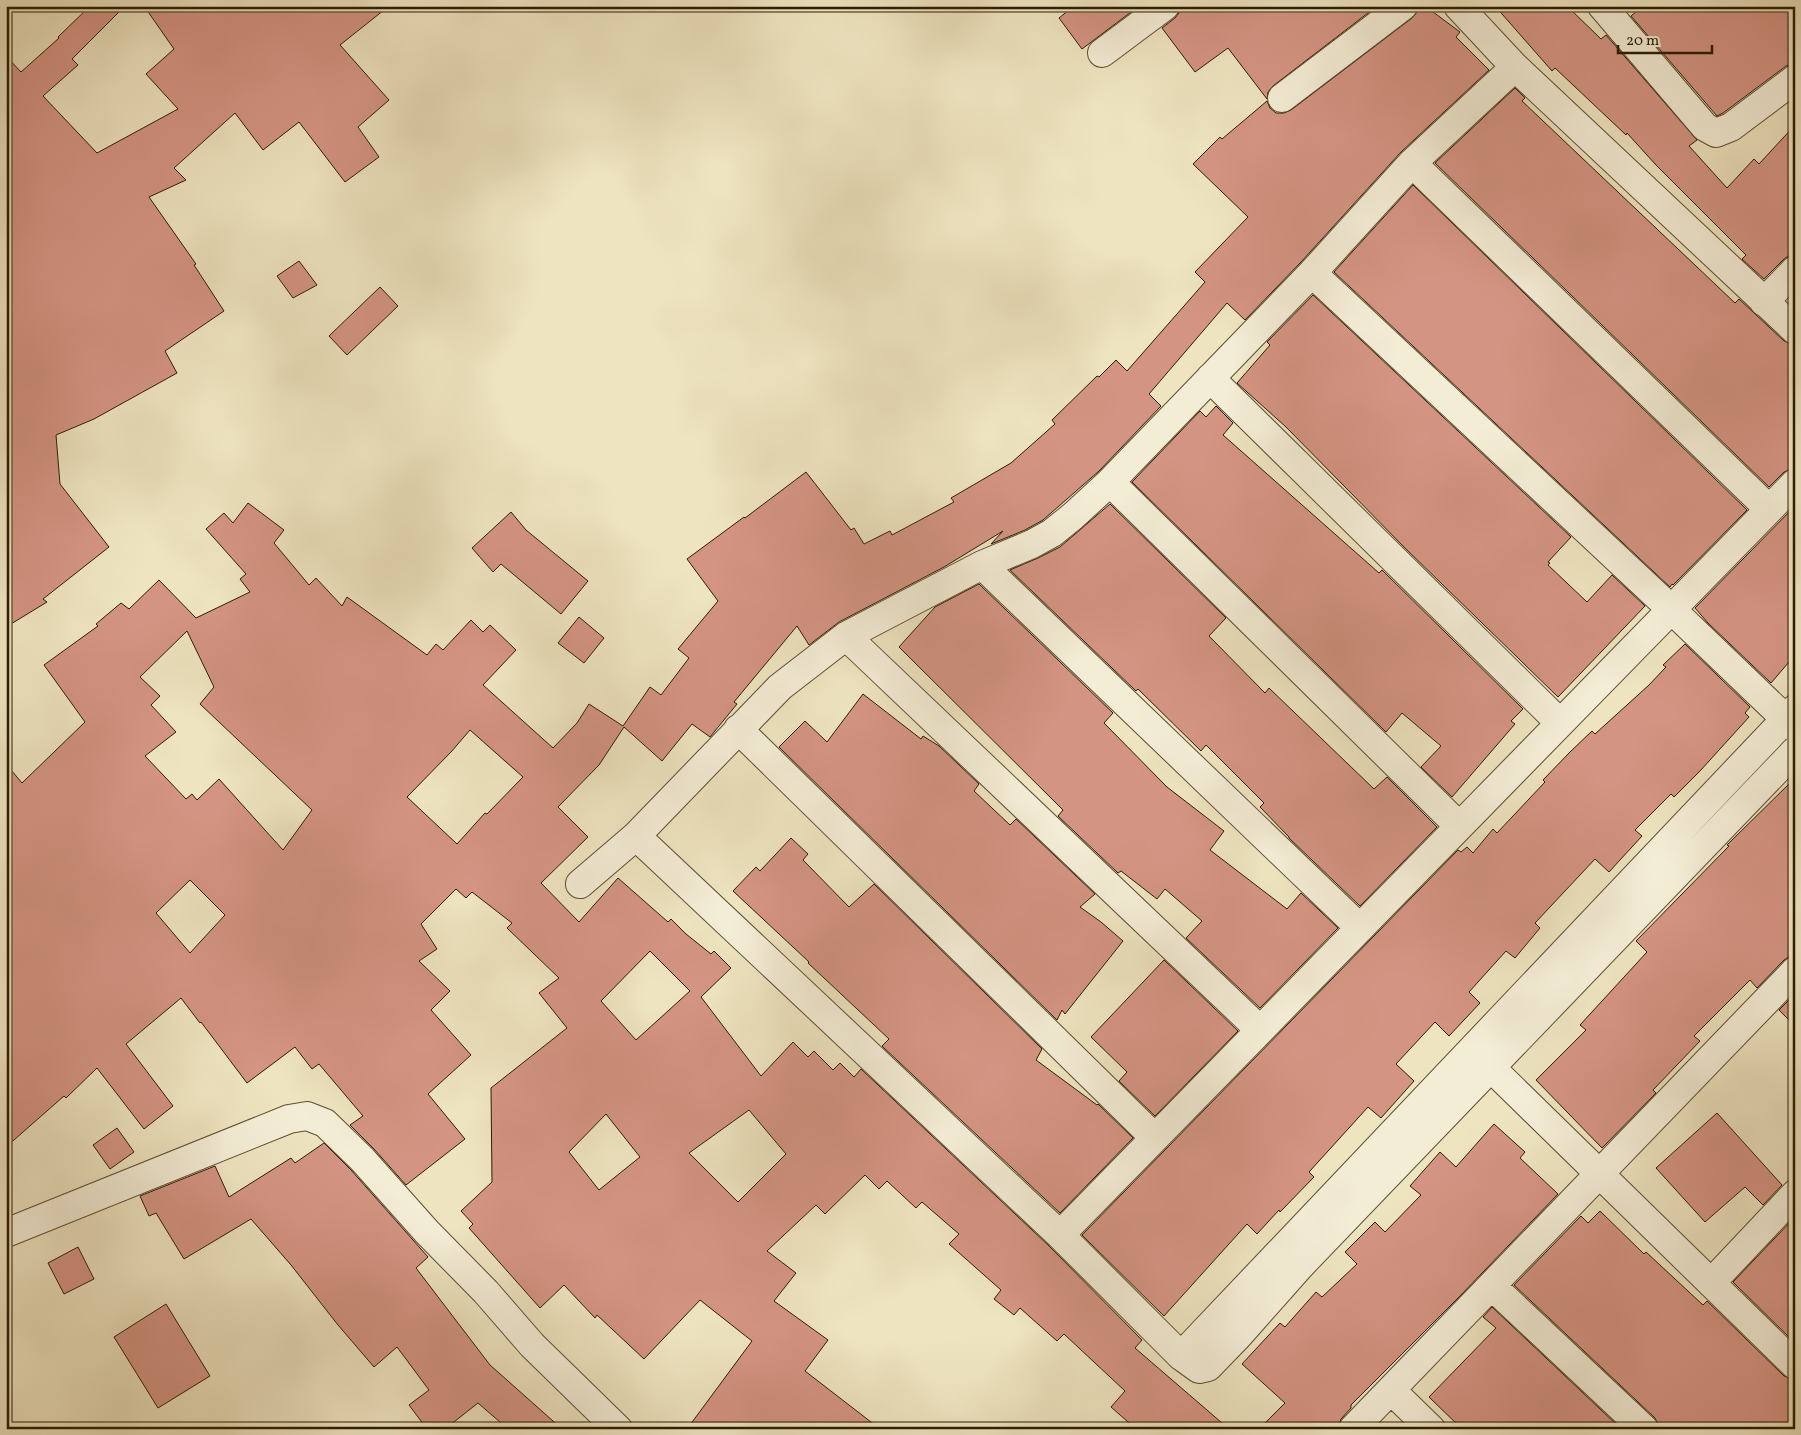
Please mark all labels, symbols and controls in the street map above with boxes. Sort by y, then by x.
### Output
scale bar [1618,22,1712,54]
text: 20 m [1626,31,1659,52]

